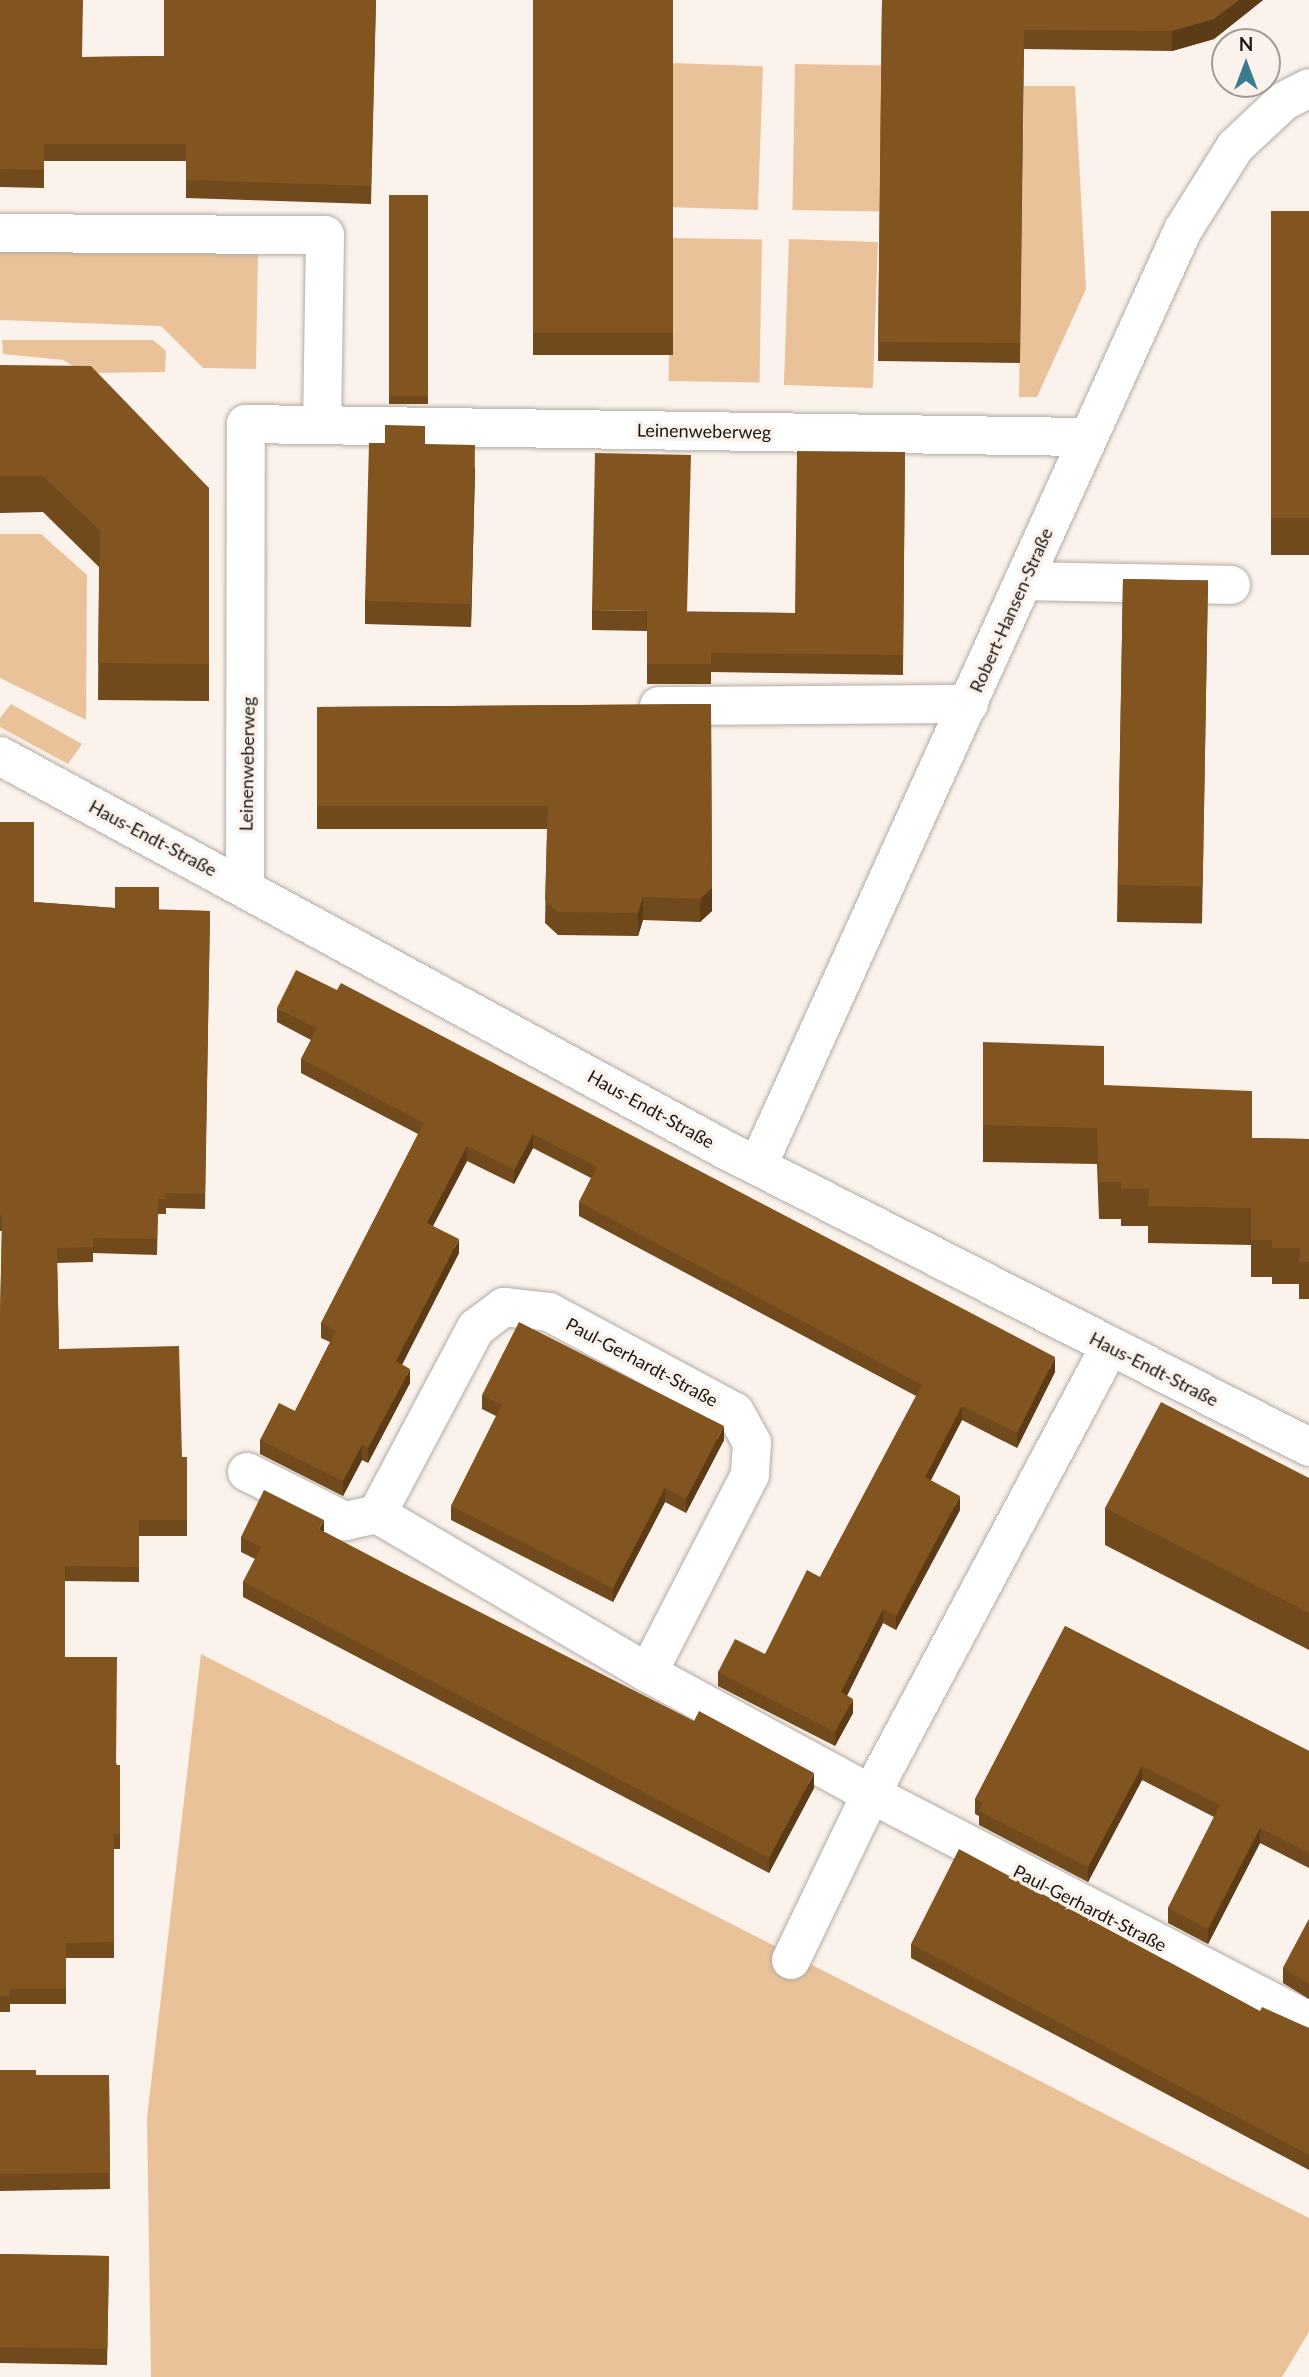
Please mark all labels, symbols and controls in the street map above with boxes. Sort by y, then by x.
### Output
north arrow [1211,28,1281,98]
text: N [1239,32,1253,55]
street label: Leinenweberweg [637,419,771,443]
street label: Robert-Hansen-Straße [965,524,1057,696]
street label: Leinenweberweg [235,697,259,831]
street label: Haus-Endt-Straße [85,795,221,881]
street label: Haus-Endt-Straße [584,1065,718,1153]
street label: Paul-Gerhardt-Straße [562,1313,722,1411]
street label: Haus-Endt-Straße [1086,1327,1222,1411]
street label: Paul-Gerhardt-Straße [1010,1860,1170,1956]

